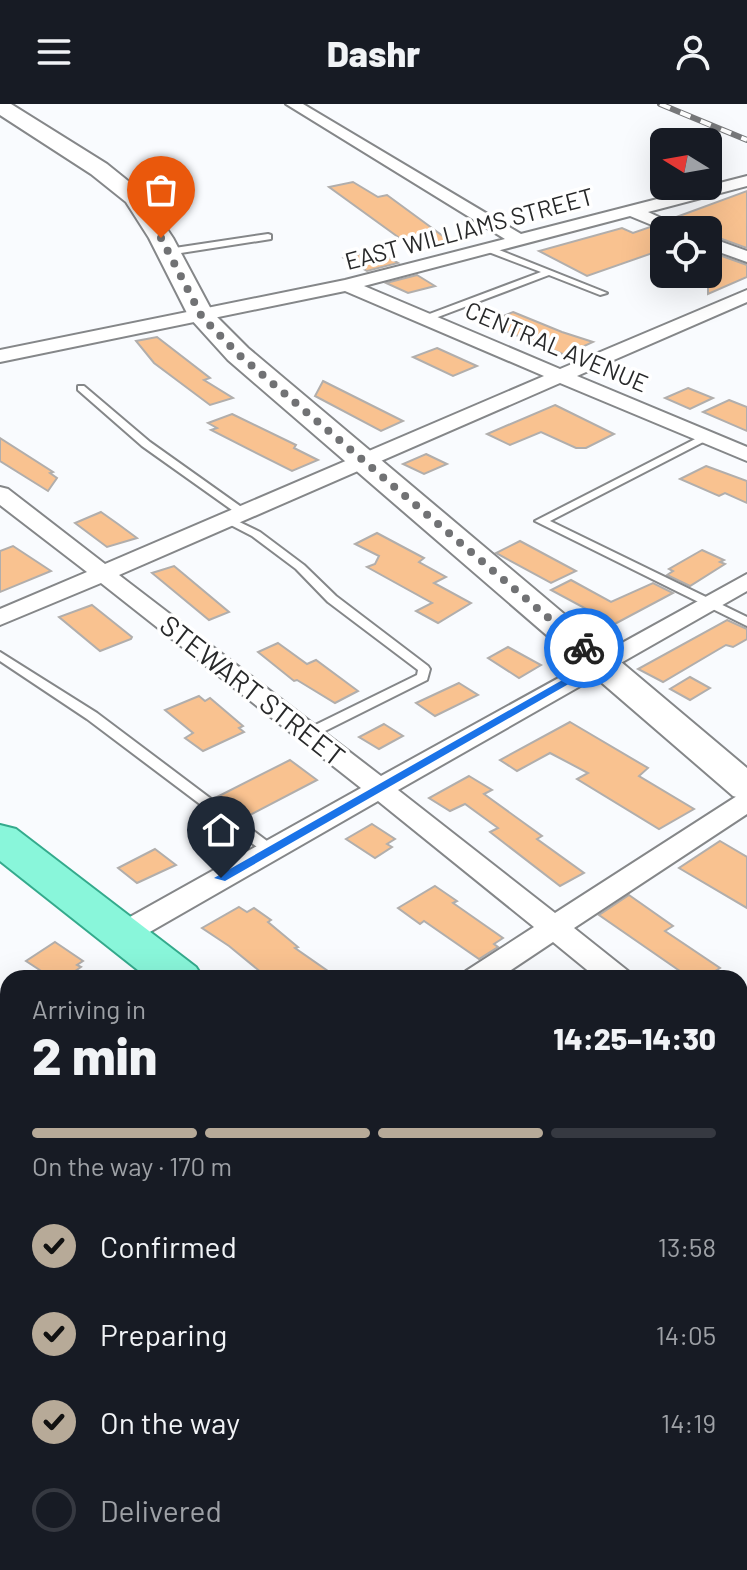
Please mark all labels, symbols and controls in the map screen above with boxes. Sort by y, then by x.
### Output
icon: menu [32,30,76,74]
icon: person [671,30,715,74]
text: Dashr [327,31,420,74]
north arrow [650,128,722,200]
map controls [650,128,722,288]
pin [127,156,195,238]
icon: bag [139,168,183,212]
street label: EAST WILLIAMS STREET [342,181,596,275]
button: locate [650,216,722,288]
street label: CENTRAL AVENUE [461,294,653,398]
street label: STEWART STREET [154,607,352,773]
courier [544,608,624,688]
icon: bike [562,626,606,670]
pin [187,796,255,878]
icon: home [199,808,243,852]
text: Arriving in [32,993,146,1024]
text: 14:25–14:30 [553,1020,716,1056]
text: 2 min [32,1023,157,1085]
text: On the way · 170 m [32,1150,232,1181]
icon: check [32,1224,76,1268]
text: Confirmed [100,1228,237,1264]
text: 13:58 [658,1231,716,1262]
icon: check [32,1312,76,1356]
text: Preparing [100,1316,227,1352]
text: 14:05 [656,1319,716,1350]
icon: check [32,1400,76,1444]
text: On the way [100,1404,240,1440]
text: 14:19 [661,1407,716,1438]
text: Delivered [100,1492,222,1528]

